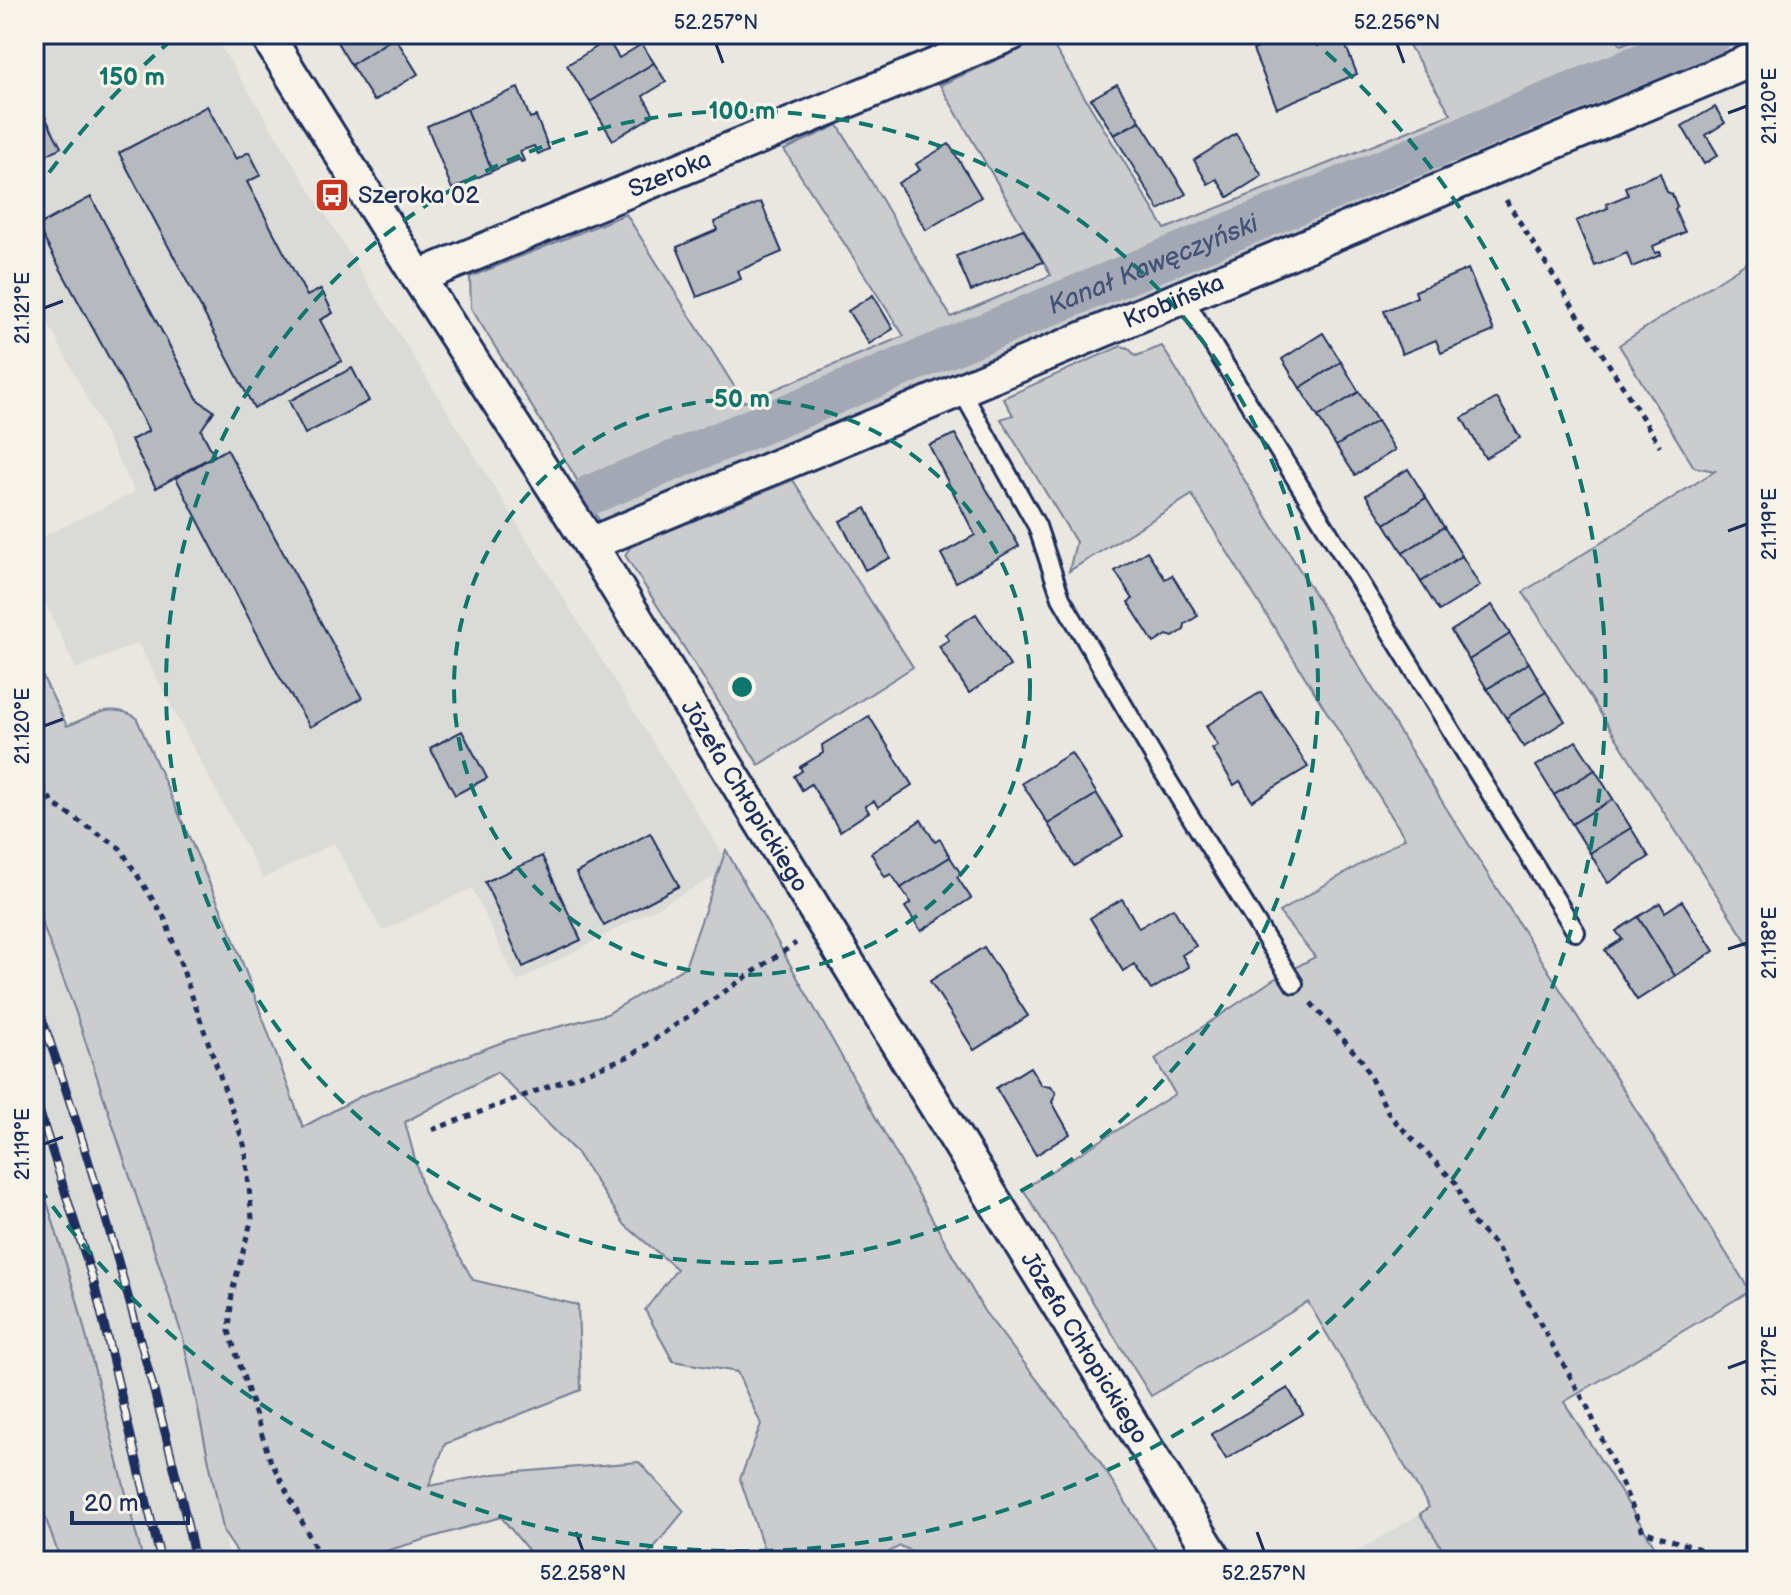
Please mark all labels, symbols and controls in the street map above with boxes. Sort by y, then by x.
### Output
text: 52.257°N [674,11,758,35]
text: 52.256°N [1354,11,1440,35]
text: 150 m [99,63,165,92]
text: 21.120°E [1758,68,1782,144]
text: 100 m [709,97,775,126]
street label: Szeroka [624,144,715,204]
bus stop icon: Szeroka 02 [313,176,351,214]
place label: Szeroka 02 [358,181,479,210]
water label: Kanał Kawęczyński [1044,208,1264,322]
street label: Krobińska [1119,268,1228,335]
text: 21.121°E [11,272,35,344]
text: 50 m [714,385,770,414]
text: 21.119°E [1758,488,1782,560]
centre of rings [728,673,756,701]
text: 21.120°E [11,688,35,764]
street label: Józefa Chłopickiego [675,695,815,898]
text: 21.118°E [1758,907,1782,979]
text: 21.119°E [11,1108,35,1180]
street label: Józefa Chłopickiego [1014,1247,1154,1449]
text: 21.117°E [1758,1326,1782,1396]
scale bar [72,1475,188,1525]
text: 20 m [84,1489,139,1518]
text: 52.258°N [540,1562,626,1586]
text: 52.257°N [1222,1562,1306,1586]

